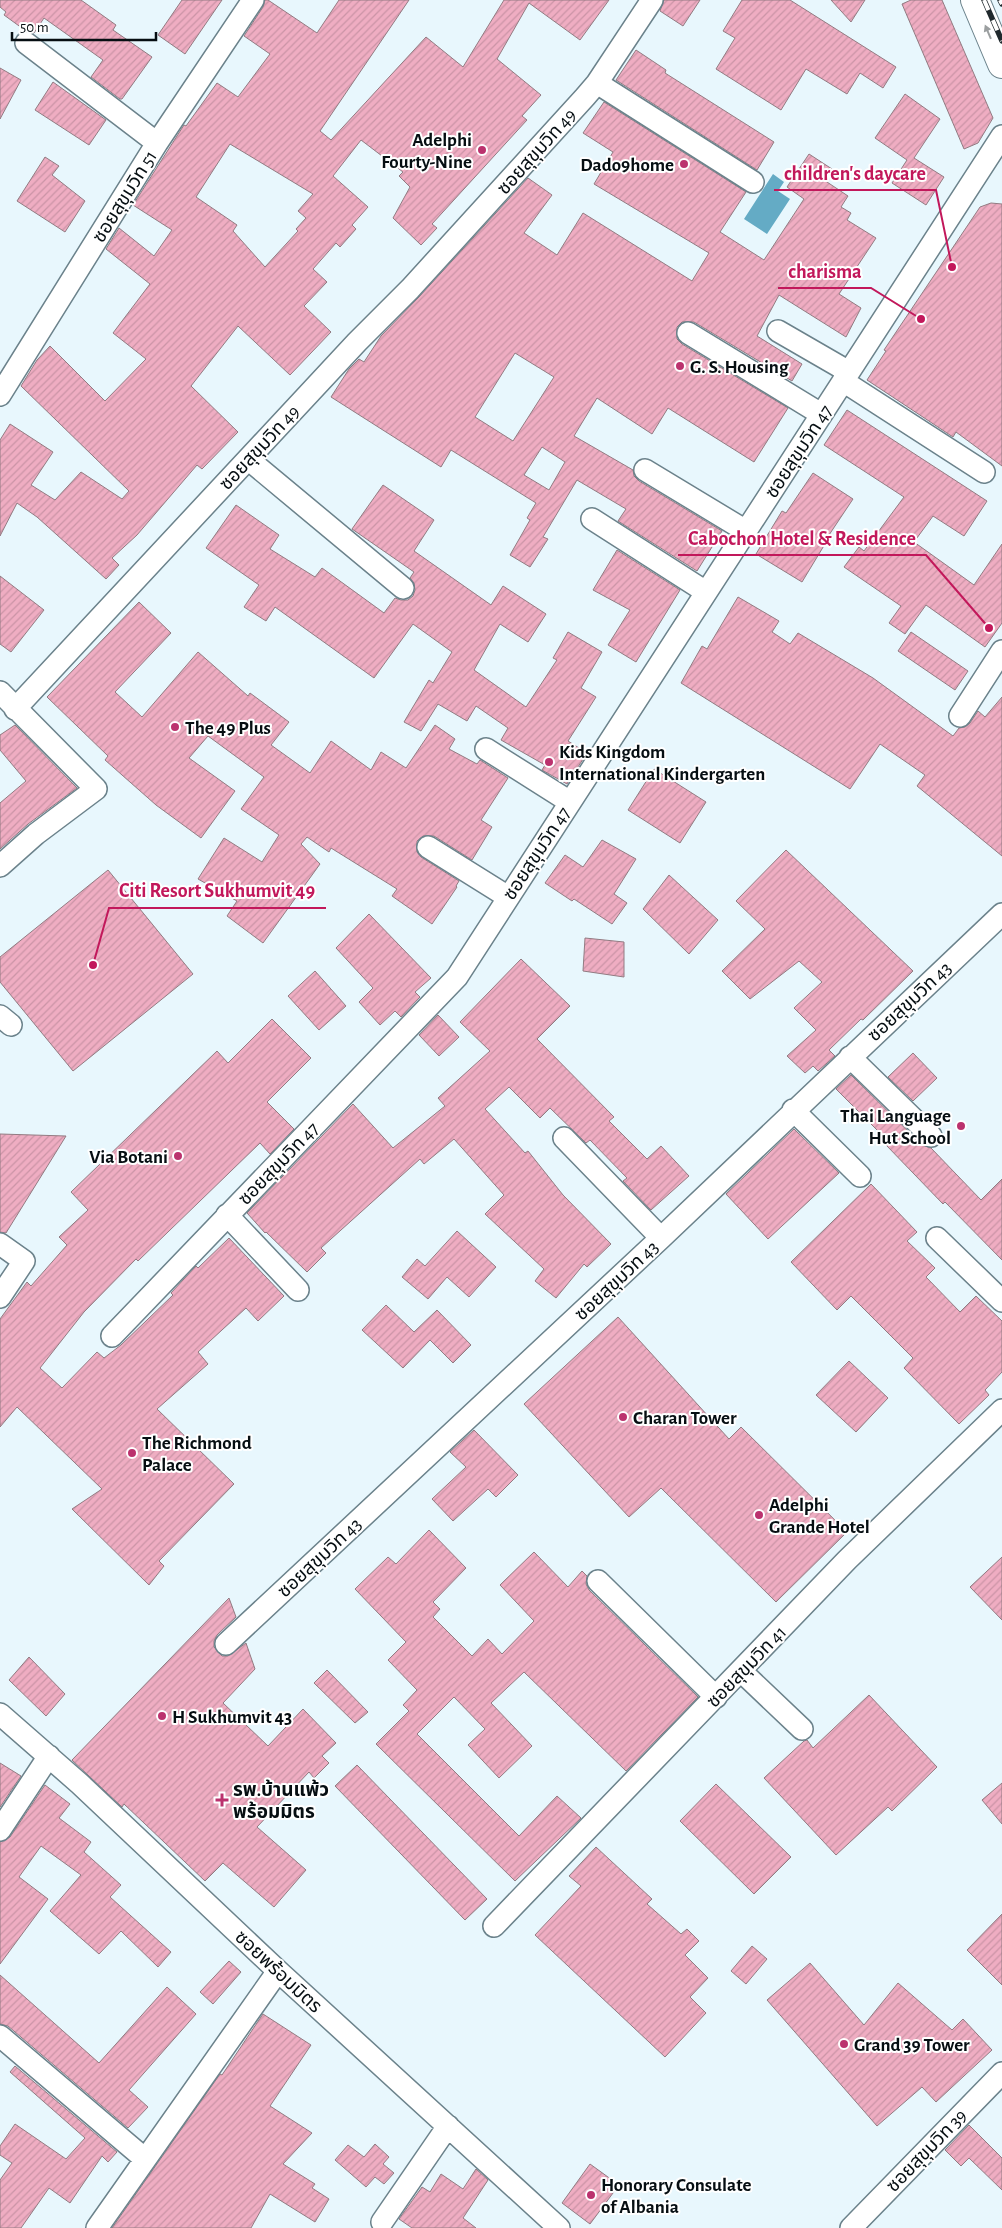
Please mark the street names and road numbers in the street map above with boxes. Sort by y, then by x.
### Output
street label: ซอยสุขุมวิท 49 [494,106,581,199]
street label: ซอยสุขุมวิท 51 [90,148,162,247]
street label: ซอยสุขุมวิท 49 [216,402,305,495]
street label: ซอยสุขุมวิท 47 [762,402,837,502]
street label: ซอยสุขุมวิท 47 [500,804,575,904]
street label: ซอยสุขุมวิท 43 [865,959,956,1046]
street label: ซอยสุขุมวิท 47 [235,1119,324,1210]
street label: ซอยสุขุมวิท 43 [572,1238,663,1325]
street label: ซอยสุขุมวิท 43 [275,1515,366,1602]
street label: ซอยสุขุมวิท 41 [704,1623,791,1712]
street label: ซอยพร้อมมิตร [231,1925,327,2017]
street label: ซอยสุขุมวิท 39 [883,2106,972,2197]

